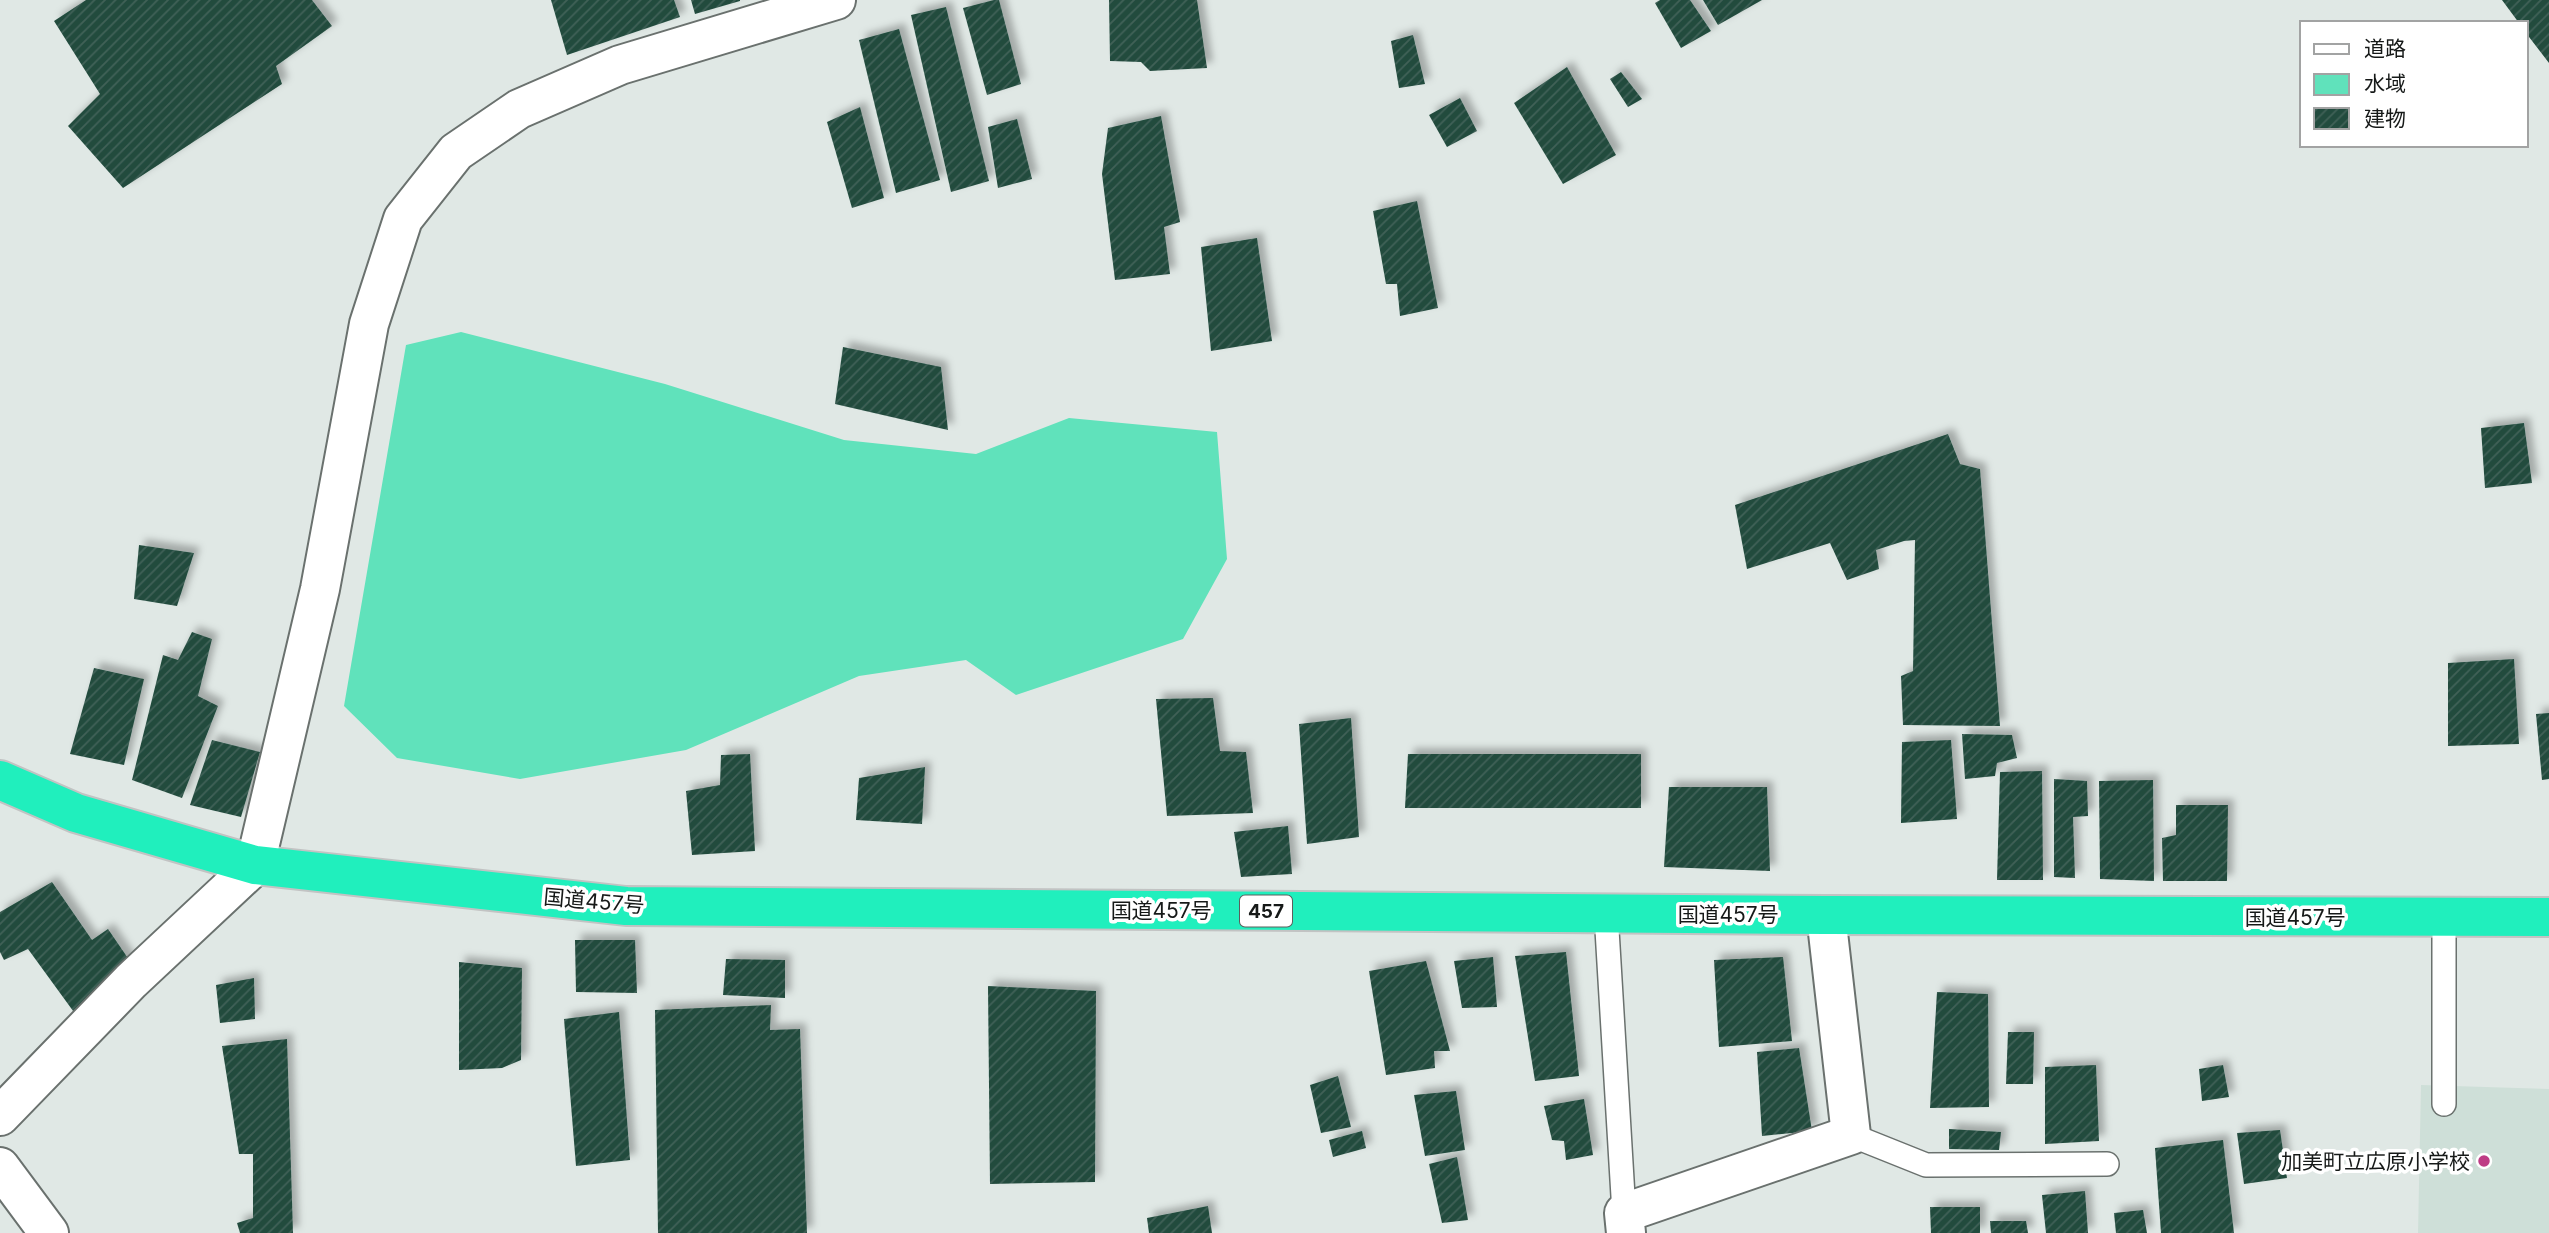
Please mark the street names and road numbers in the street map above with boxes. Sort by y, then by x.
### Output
street label: 国道457号 [542,884,646,918]
road number: 457 [1240,896,1292,926]
street label: 国道457号 [1110,898,1212,923]
street label: 国道457号 [1677,902,1779,927]
street label: 国道457号 [2244,905,2346,930]

